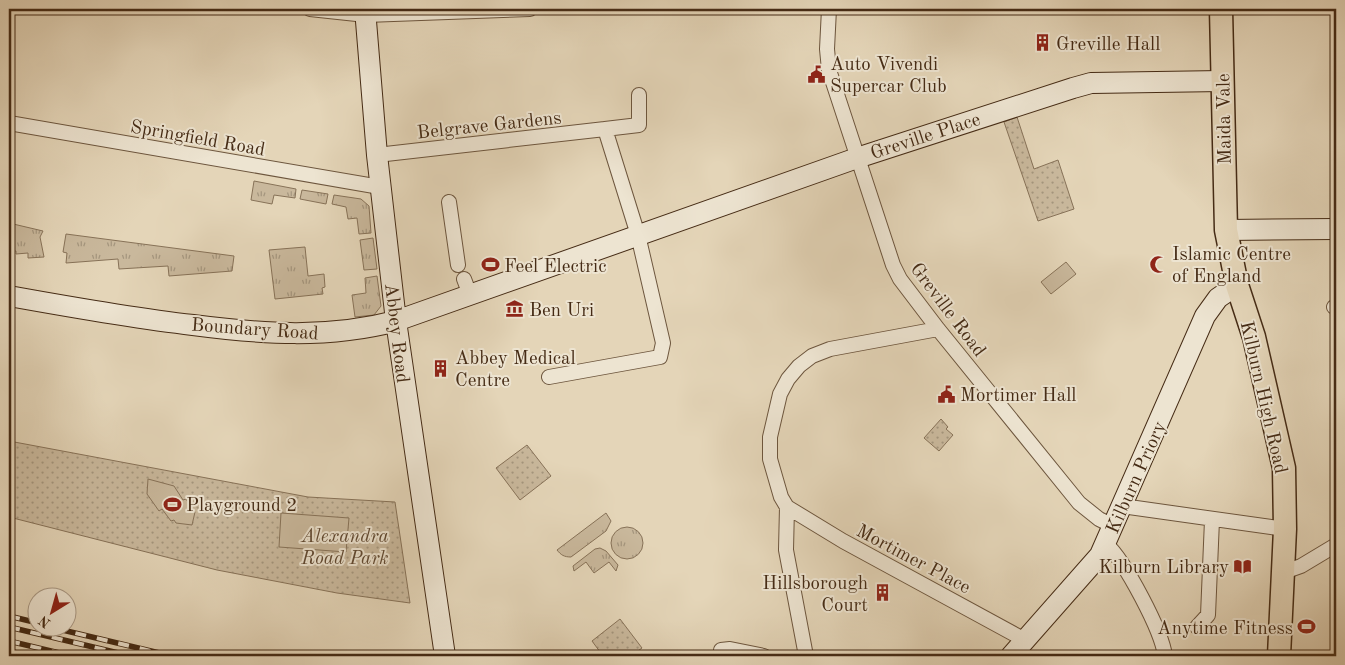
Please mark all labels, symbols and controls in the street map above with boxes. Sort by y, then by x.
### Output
building icon: Greville Hall [1032,33,1052,53]
place label: Greville Hall [1056,36,1160,55]
place label: Auto Vivendi Supercar Club [830,56,947,97]
public building icon: Auto Vivendi Supercar Club [806,64,826,84]
street label: Maida Vale [1215,73,1236,165]
street label: Belgrave Gardens [416,109,562,144]
street label: Greville Place [869,111,983,164]
street label: Springfield Road [129,118,267,161]
place label: Islamic Centre of England [1172,246,1291,287]
mosque icon: Islamic Centre of England [1148,254,1168,274]
sports icon: Feel Electric [480,255,500,275]
place label: Feel Electric [504,258,607,277]
street label: Greville Road [906,260,988,361]
street label: Abbey Road [380,282,411,384]
museum icon: Ben Uri [505,299,525,319]
place label: Ben Uri [529,302,594,321]
street label: Boundary Road [190,317,319,344]
street label: Kilburn High Road [1236,319,1289,476]
place label: Abbey Medical Centre [455,350,576,391]
building icon: Abbey Medical Centre [431,358,451,378]
public building icon: Mortimer Hall [936,384,956,404]
place label: Mortimer Hall [960,387,1076,406]
street label: Kilburn Priory [1104,419,1171,537]
sports icon: Playground 2 [162,494,182,514]
place label: Playground 2 [186,497,297,516]
street label: Mortimer Place [853,522,973,598]
park label: Alexandra Road Park [300,528,389,569]
library icon: Kilburn Library [1233,556,1253,576]
place label: Kilburn Library [1099,559,1229,578]
place label: Hillsborough Court [762,575,868,616]
building icon: Hillsborough Court [872,583,892,603]
north arrow [28,588,78,638]
text: N [36,613,53,630]
sports icon: Anytime Fitness [1297,617,1317,637]
place label: Anytime Fitness [1157,620,1293,639]

